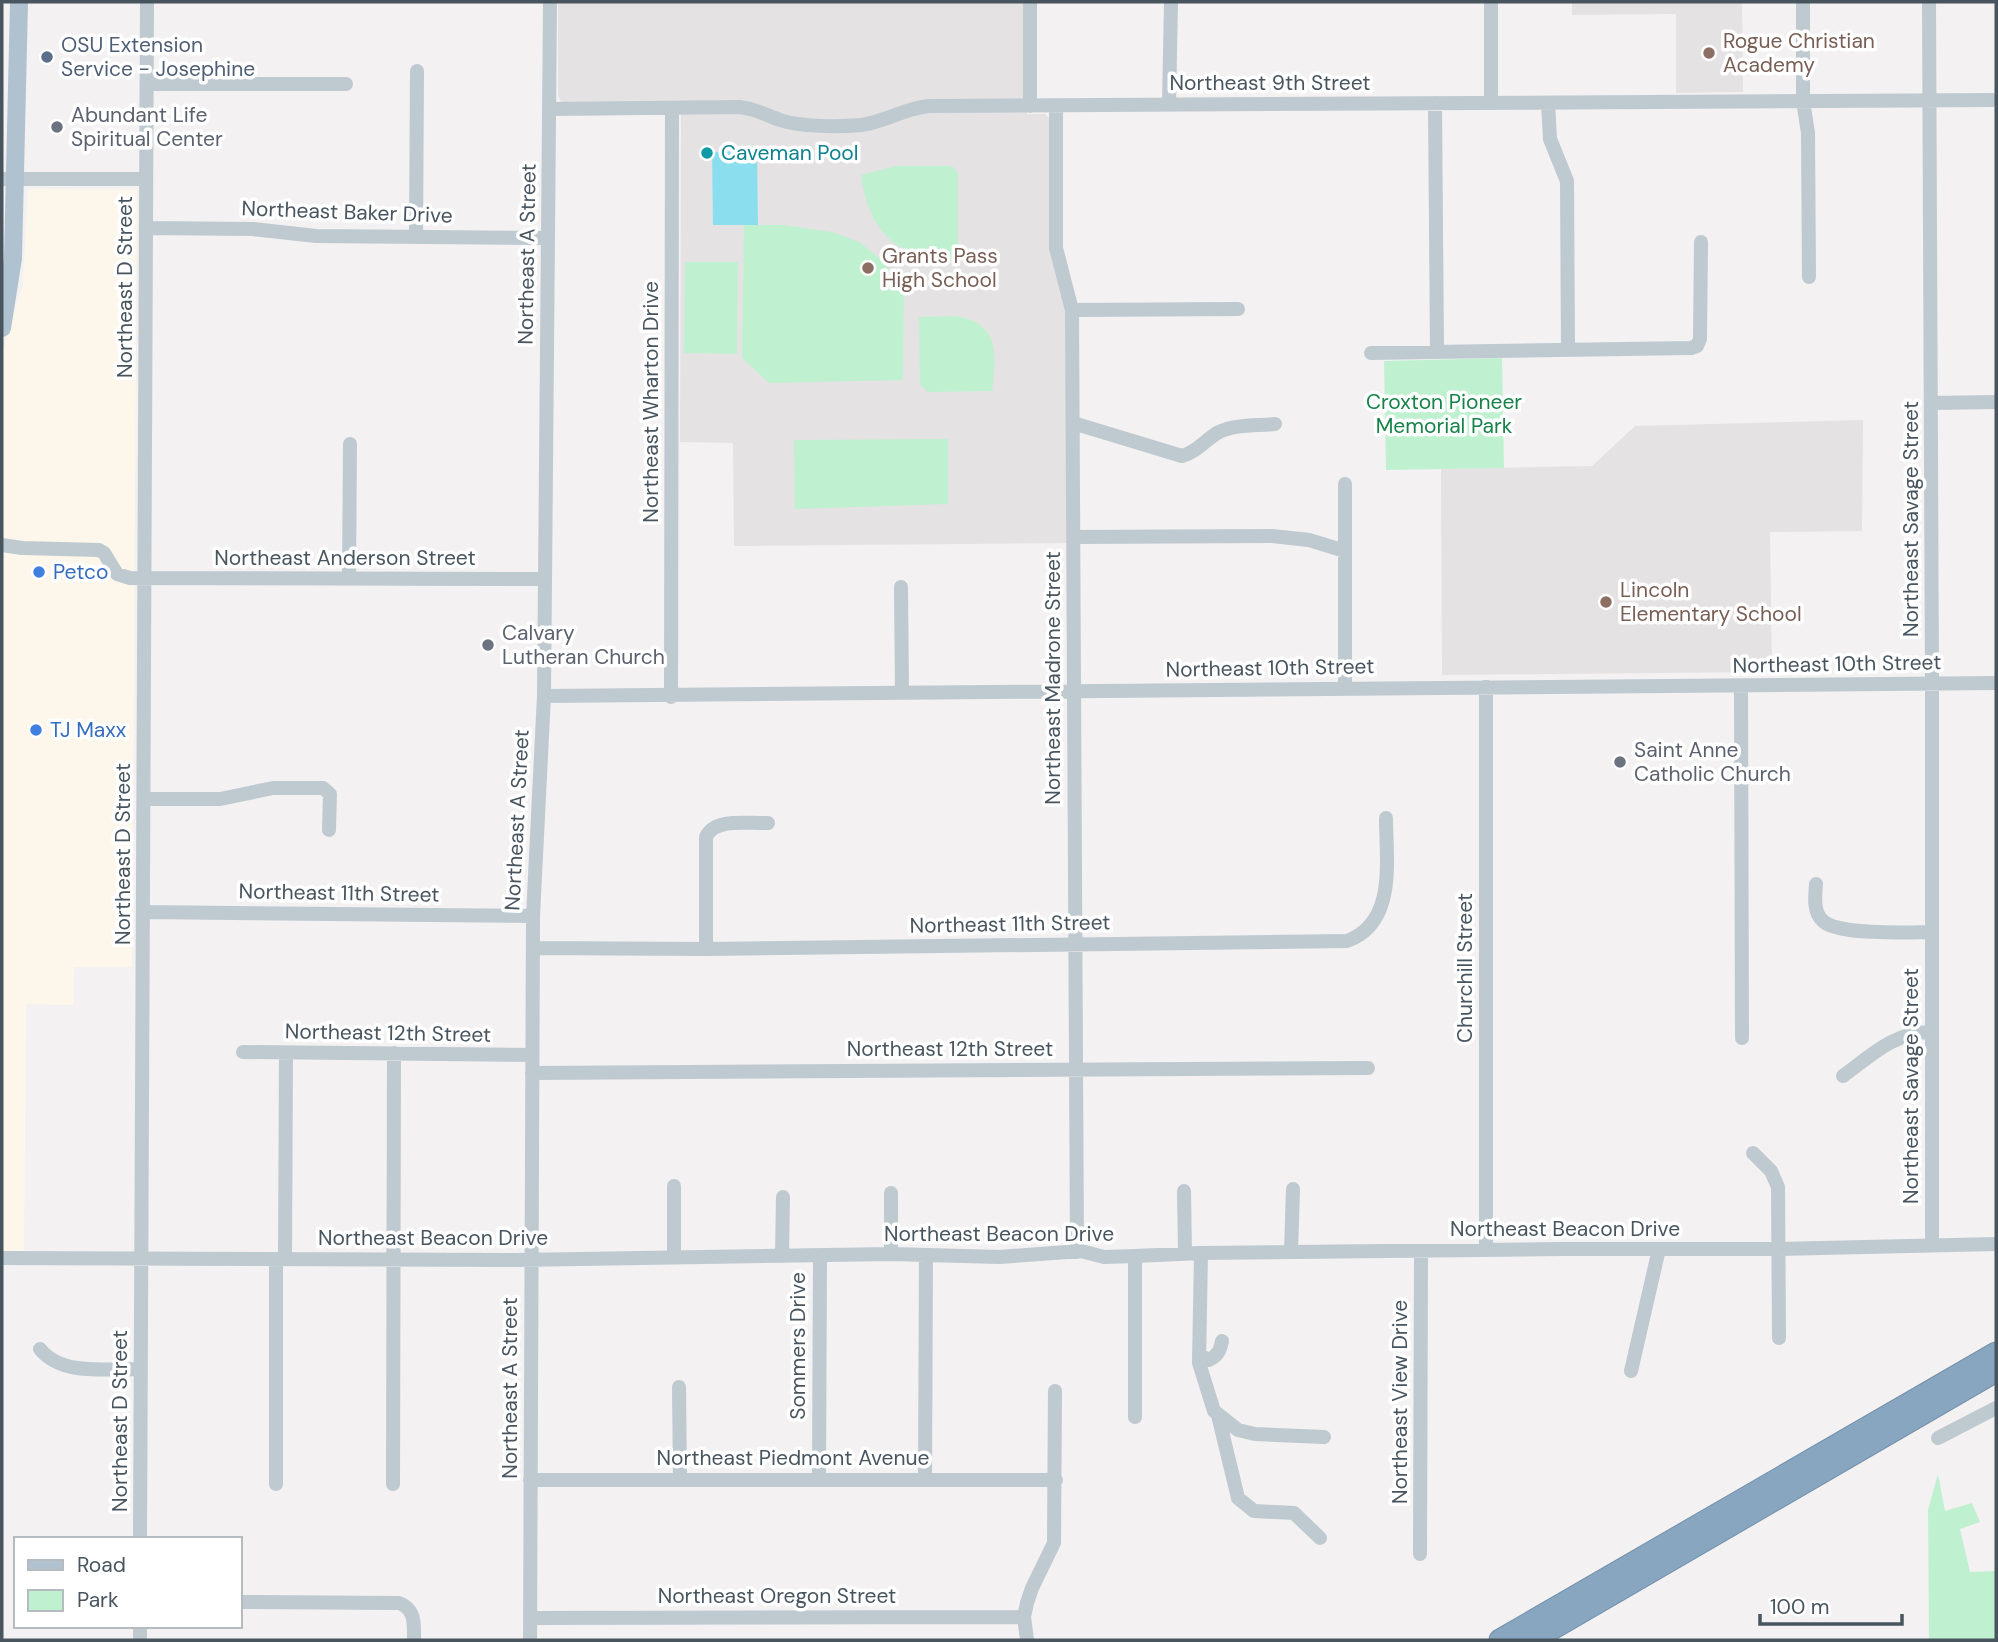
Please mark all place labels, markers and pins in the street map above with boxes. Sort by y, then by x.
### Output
place label: Rogue Christian Academy [1723,27,1875,79]
place label: OSU Extension Service - Josephine [61,31,255,83]
marker: Rogue Christian Academy [1701,45,1717,61]
marker: OSU Extension Service - Josephine [39,49,55,65]
place label: Abundant Life Spiritual Center [71,101,223,153]
marker: Abundant Life Spiritual Center [49,119,65,135]
place label: Caveman Pool [721,139,859,167]
marker: Caveman Pool [699,145,715,161]
place label: Grants Pass High School [882,242,998,294]
marker: Grants Pass High School [860,260,876,276]
place label: Petco [53,558,109,586]
marker: Petco [31,564,47,580]
place label: Lincoln Elementary School [1620,576,1802,628]
marker: Lincoln Elementary School [1598,594,1614,610]
place label: Calvary Lutheran Church [502,619,665,671]
marker: Calvary Lutheran Church [480,637,496,653]
place label: TJ Maxx [50,716,126,744]
marker: TJ Maxx [28,722,44,738]
place label: Saint Anne Catholic Church [1634,736,1791,788]
marker: Saint Anne Catholic Church [1612,754,1628,770]

